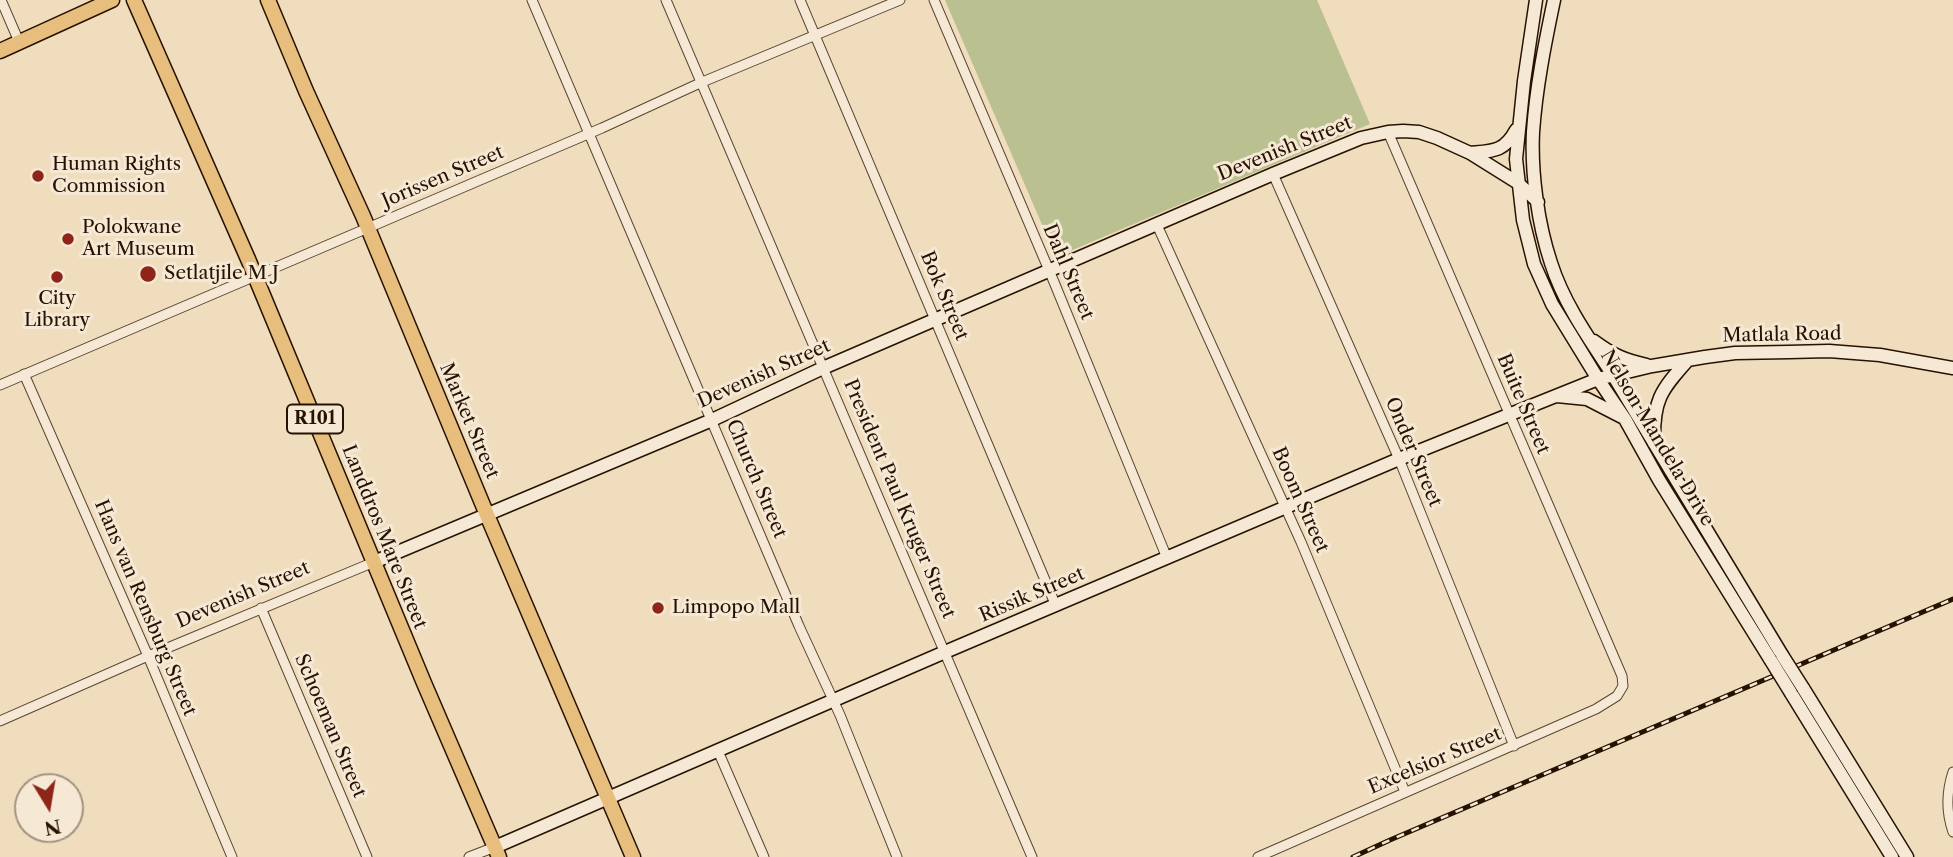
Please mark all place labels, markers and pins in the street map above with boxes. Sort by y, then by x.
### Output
place label: Human Rights Commission [52,154,181,198]
marker: Human Rights Commission [30,168,46,184]
place label: Polokwane Art Museum [82,217,195,261]
marker: Polokwane Art Museum [60,231,76,247]
place label: Setlatjile M J [164,263,279,285]
marker: Setlatjile M J [138,264,158,284]
marker: City Library [49,269,65,285]
place label: City Library [24,288,90,332]
place label: Limpopo Mall [672,597,800,619]
marker: Limpopo Mall [650,600,666,616]

